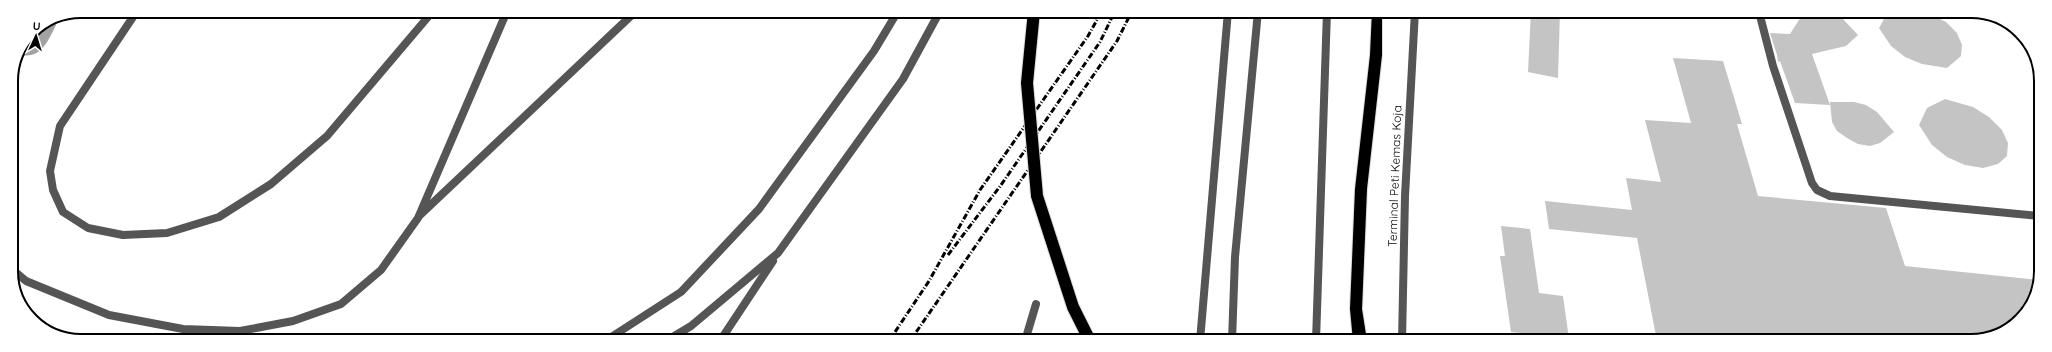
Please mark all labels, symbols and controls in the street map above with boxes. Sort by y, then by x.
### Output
north arrow [16,16,56,56]
text: U [32,19,41,33]
street label: Terminal Peti Kemas Koja [1385,105,1404,247]

